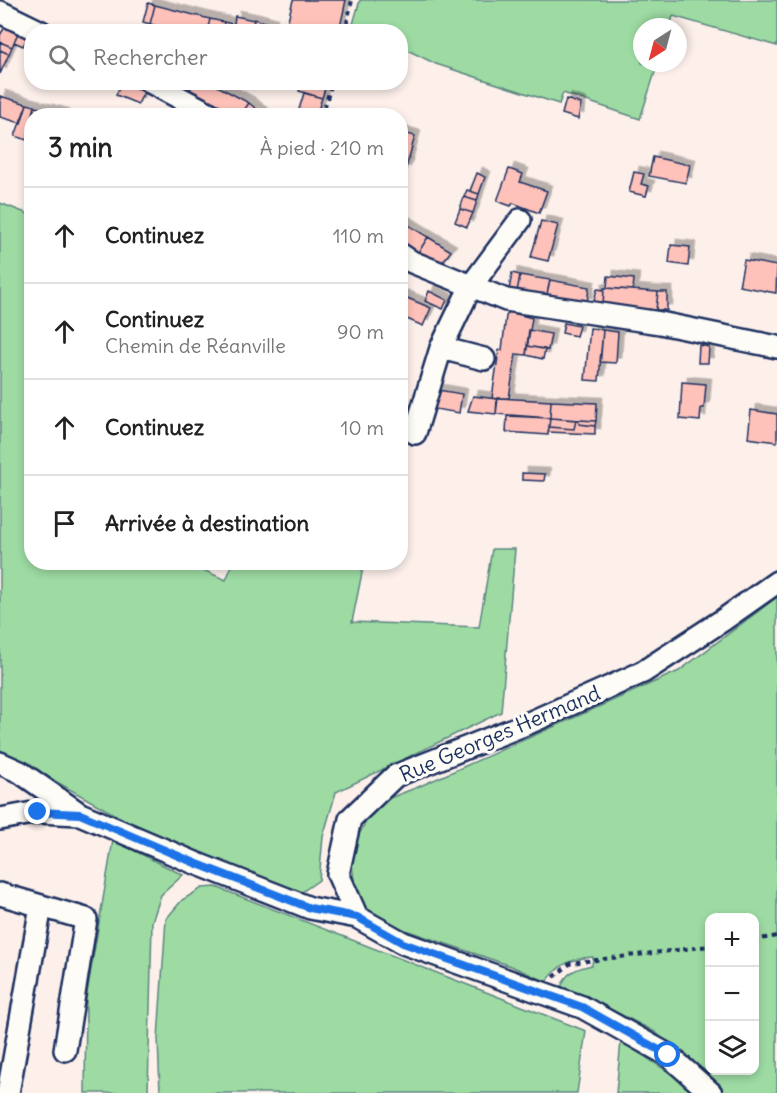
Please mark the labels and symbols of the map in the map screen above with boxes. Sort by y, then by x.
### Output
north arrow [633,18,687,72]
street label: Rue Georges Hermand [395,679,604,788]
route end [24,798,50,824]
route start [654,1041,680,1067]

